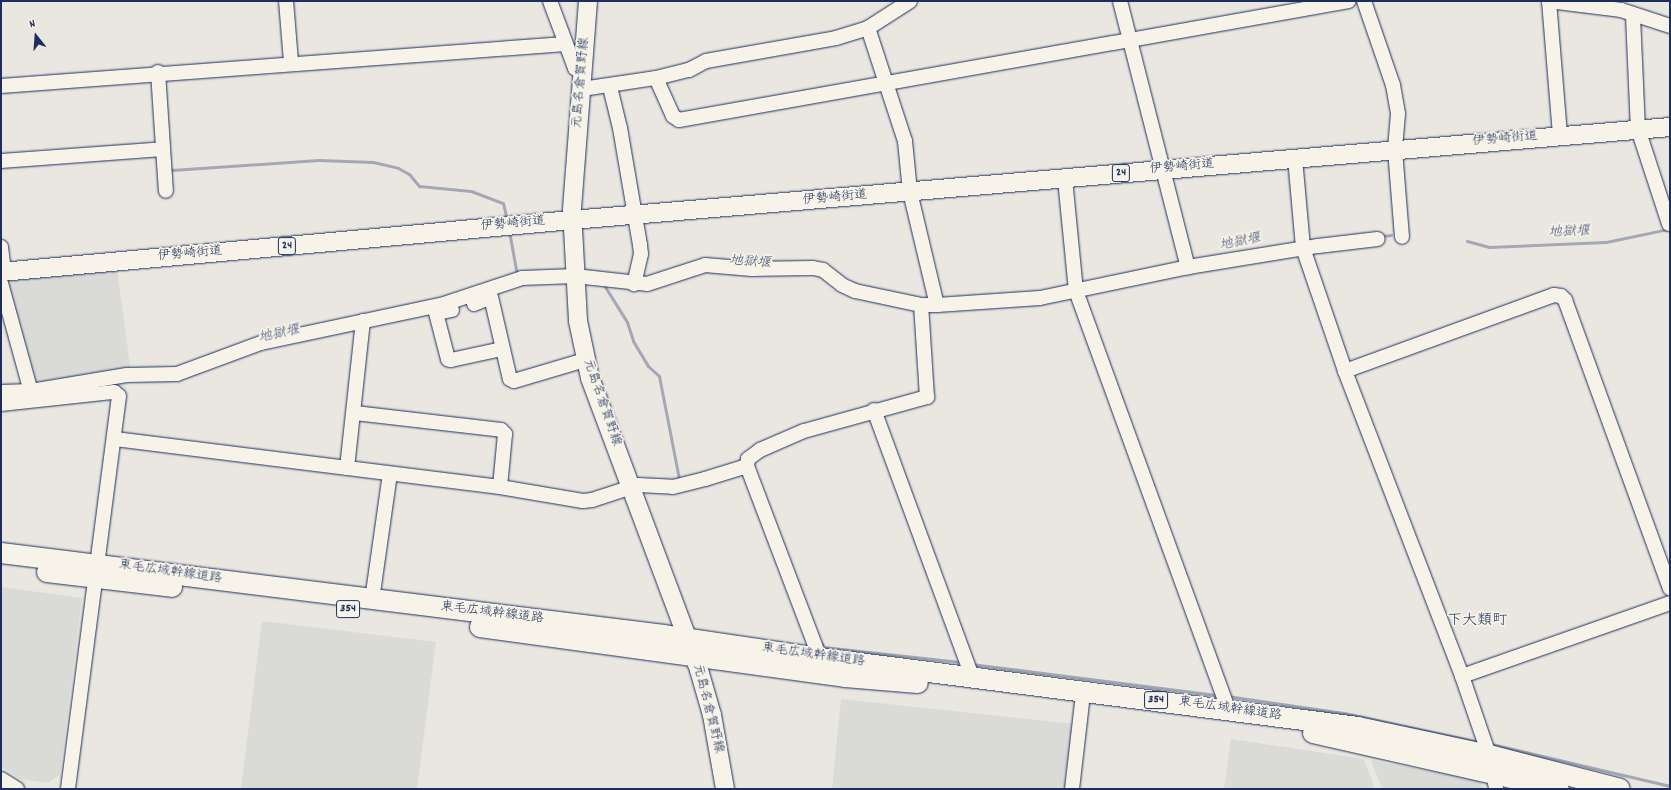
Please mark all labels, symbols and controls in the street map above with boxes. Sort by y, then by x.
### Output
north arrow [16,16,56,56]
text: N [28,16,37,33]
street label: 元島名倉賀野線 [570,37,594,129]
street label: 伊勢崎街道 [1472,129,1538,151]
street label: 伊勢崎街道 [1149,157,1215,179]
road number: 24 [1111,163,1131,183]
street label: 伊勢崎街道 [802,188,868,210]
street label: 伊勢崎街道 [480,214,546,236]
water label: 地獄堰 [1548,223,1590,241]
water label: 地獄堰 [1218,230,1262,254]
road number: 24 [277,236,297,256]
street label: 伊勢崎街道 [157,244,223,266]
water label: 地獄堰 [728,252,772,272]
water label: 地獄堰 [257,321,301,347]
street label: 元島名倉賀野線 [579,357,623,449]
street label: 東毛広域幹線道路 [117,558,223,588]
road number: 354 [336,599,360,619]
street label: 東毛広域幹線道路 [439,600,545,628]
district label: 下大類町 [1447,613,1507,631]
street label: 東毛広域幹線道路 [760,641,866,671]
street label: 元島名倉賀野線 [688,663,726,755]
road number: 354 [1144,690,1168,710]
street label: 東毛広域幹線道路 [1177,695,1283,725]

